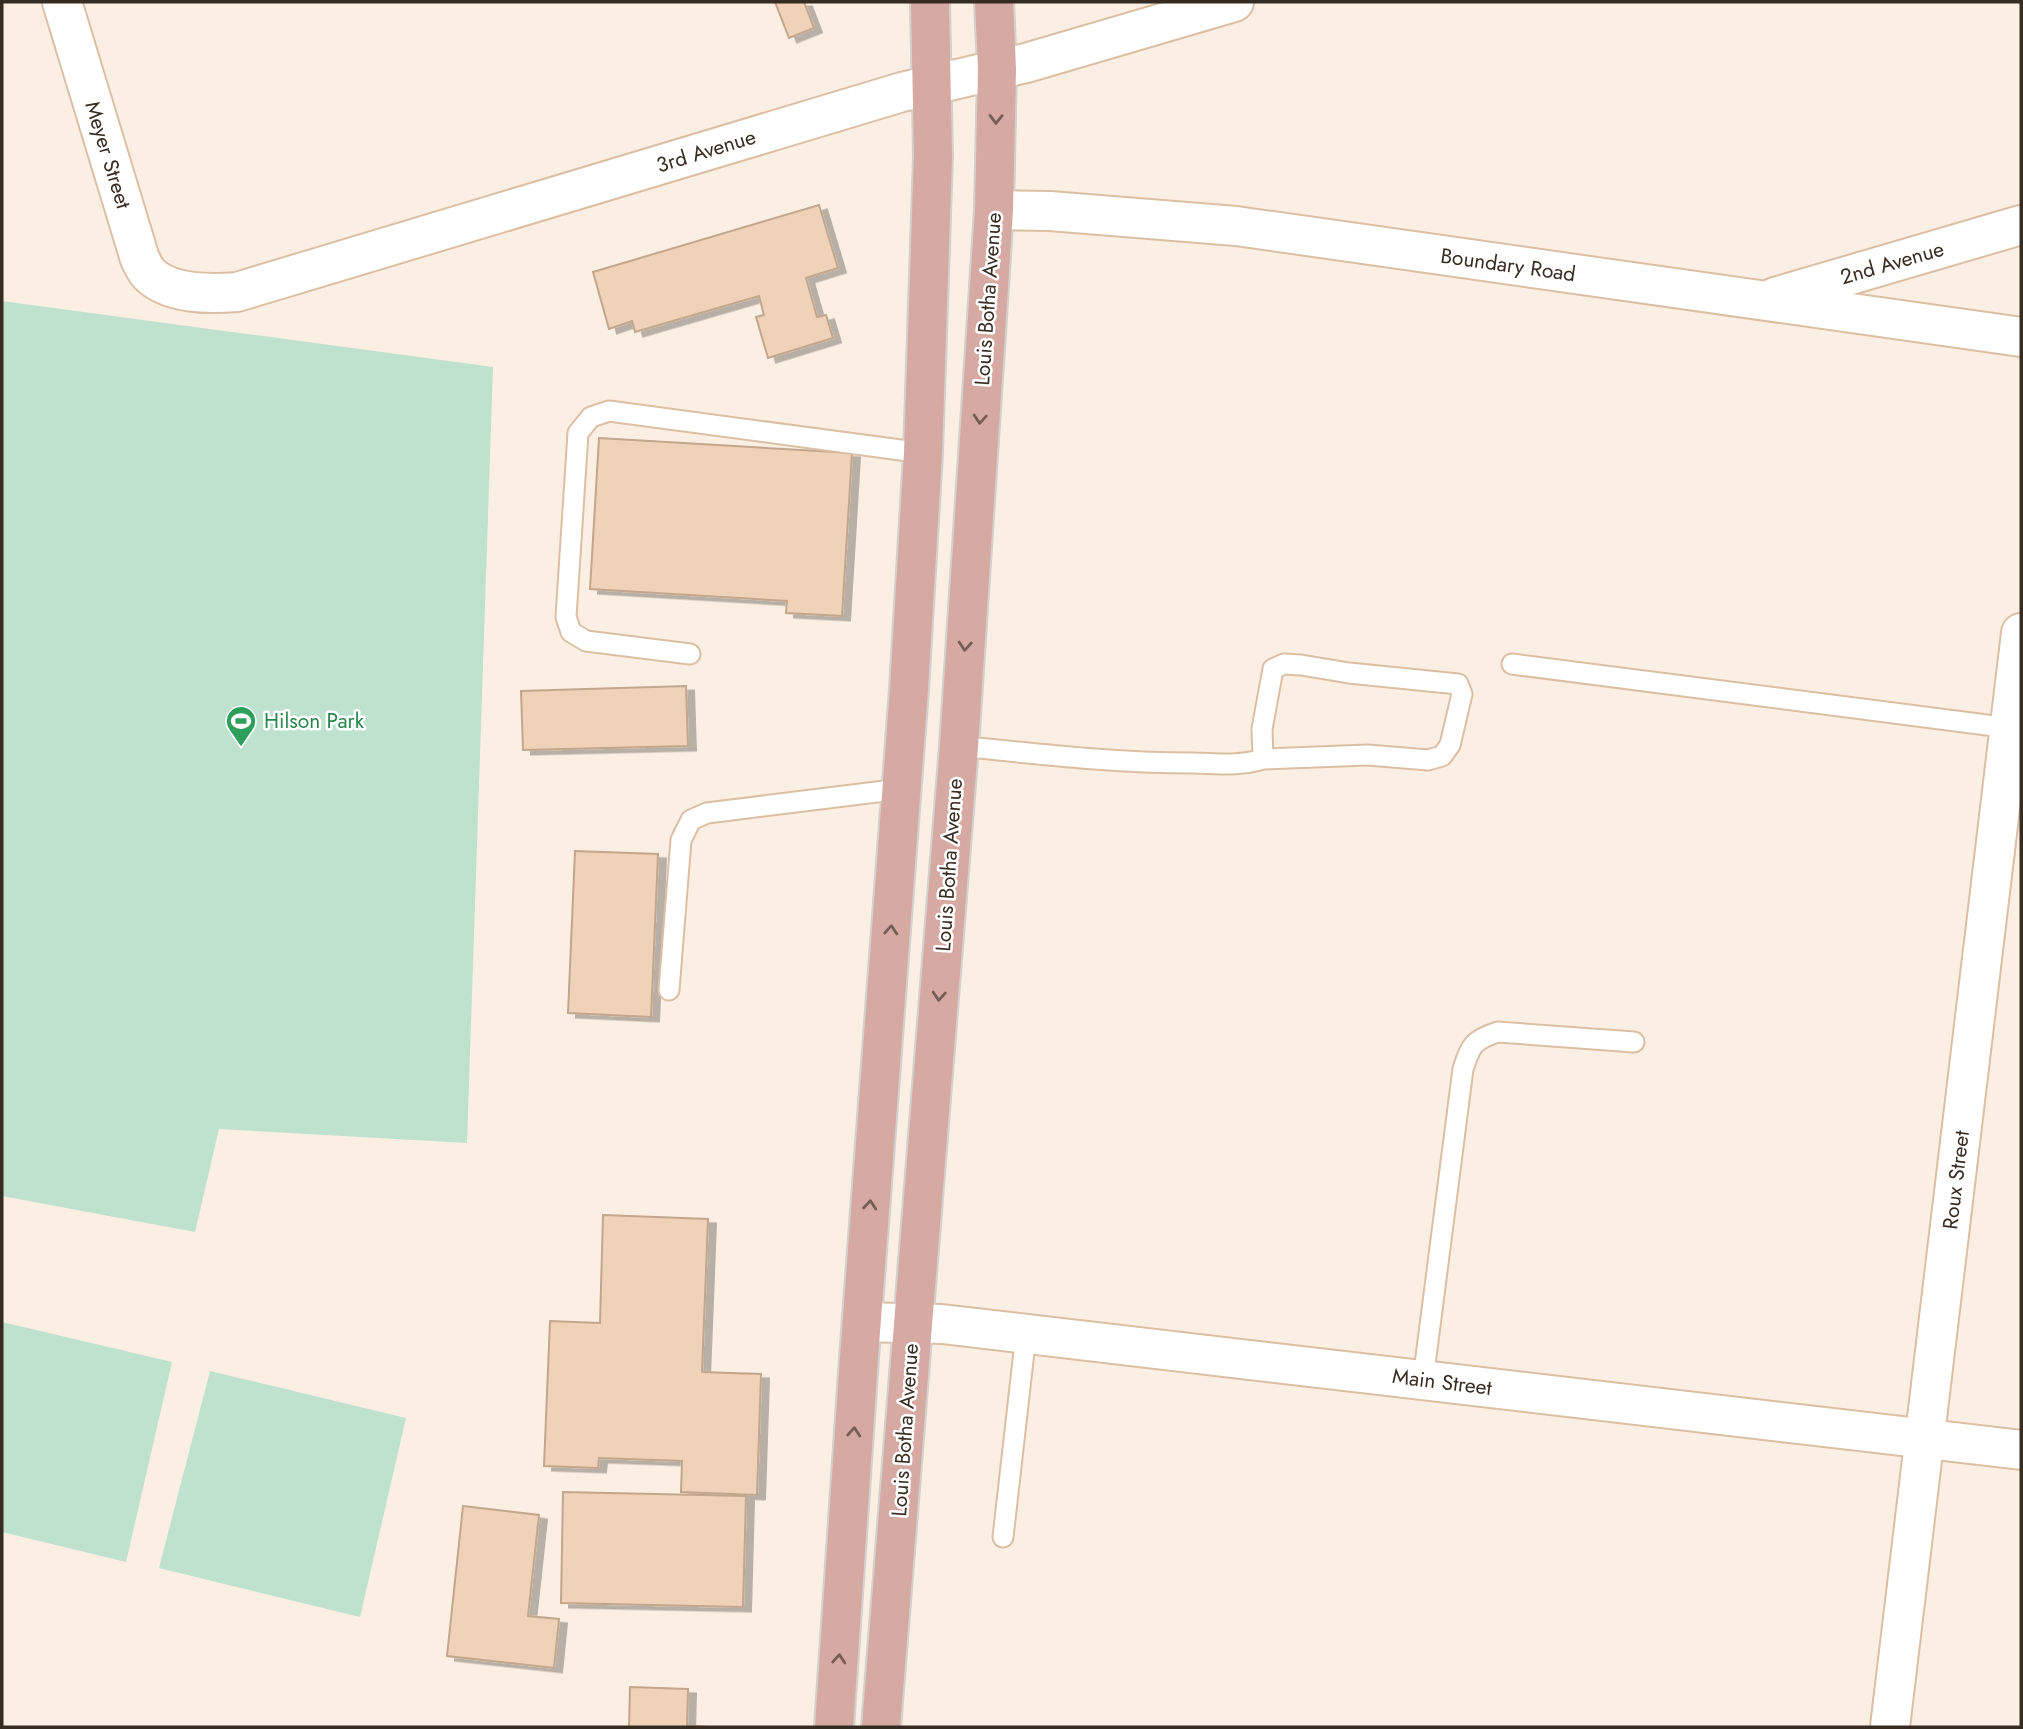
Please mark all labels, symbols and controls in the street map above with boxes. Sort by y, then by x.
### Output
street label: Meyer Street [77,98,139,212]
one-way arrow [988,114,1004,125]
street label: 3rd Avenue [653,122,760,180]
street label: Louis Botha Avenue [967,211,1009,386]
street label: 2nd Avenue [1837,234,1948,292]
street label: Boundary Road [1439,241,1577,289]
one-way arrow [973,414,988,425]
one-way arrow [958,641,973,652]
sports icon: Hilson Park [224,704,258,748]
place label: Hilson Park [264,706,365,736]
street label: Louis Botha Avenue [928,777,970,952]
one-way arrow [883,924,898,935]
one-way arrow [932,990,947,1001]
street label: Roux Street [1935,1129,1977,1231]
one-way arrow [863,1199,878,1211]
street label: Louis Botha Avenue [884,1342,926,1517]
street label: Main Street [1391,1361,1493,1403]
one-way arrow [846,1426,861,1437]
one-way arrow [831,1653,846,1664]

